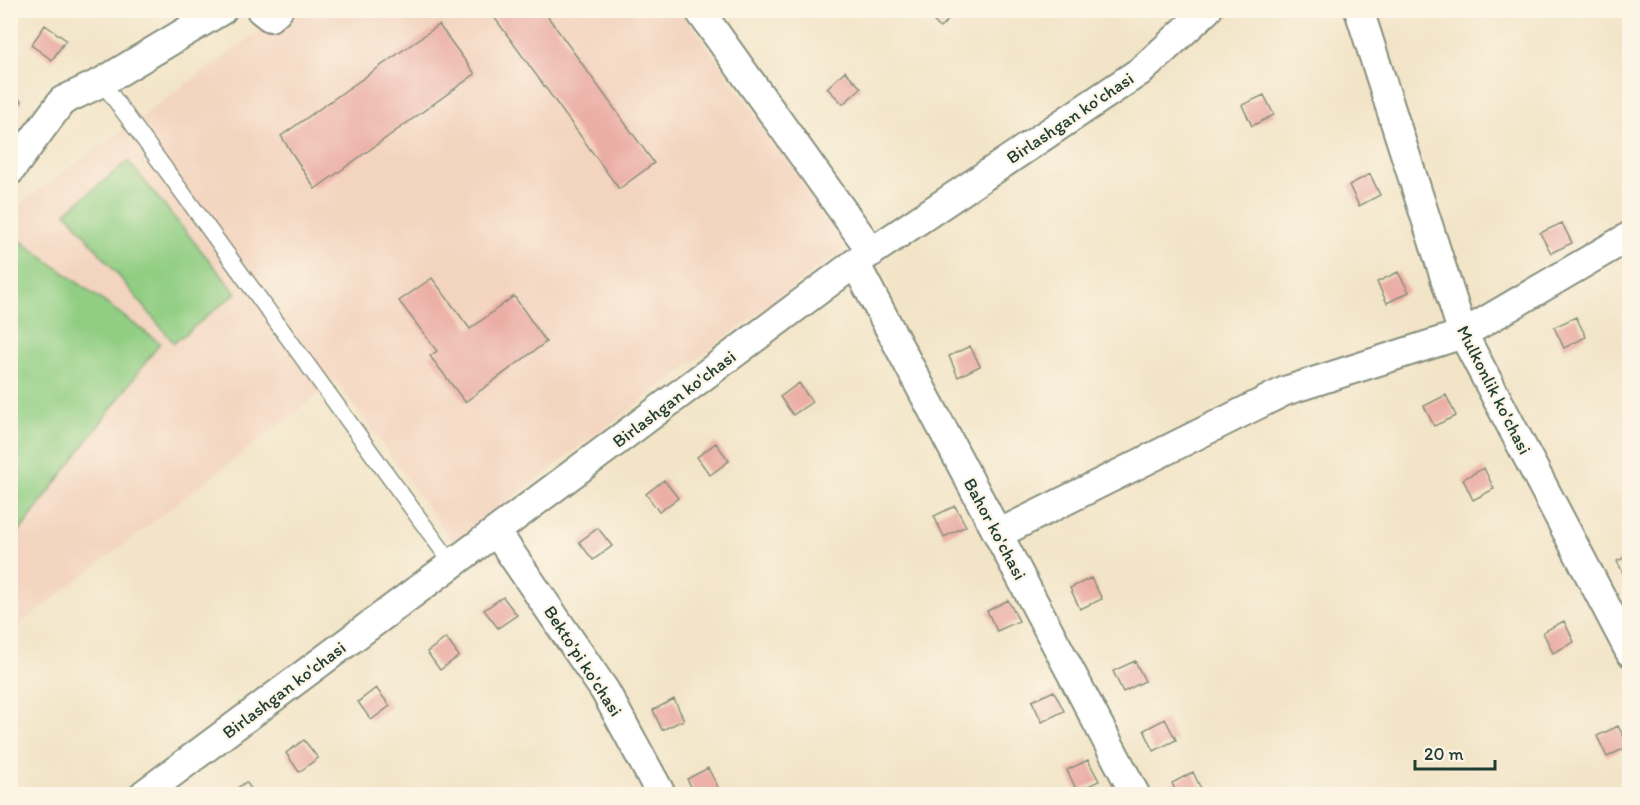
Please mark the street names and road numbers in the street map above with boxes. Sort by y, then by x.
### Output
street label: Birlashgan ko'chasi [1002,67,1138,169]
street label: Mulkonlik ko'chasi [1452,322,1536,458]
street label: Birlashgan ko'chasi [608,345,740,453]
street label: Bahor ko'chasi [959,474,1031,584]
street label: Bekto'pi ko'chasi [539,601,627,721]
street label: Birlashgan ko'chasi [218,636,350,744]

